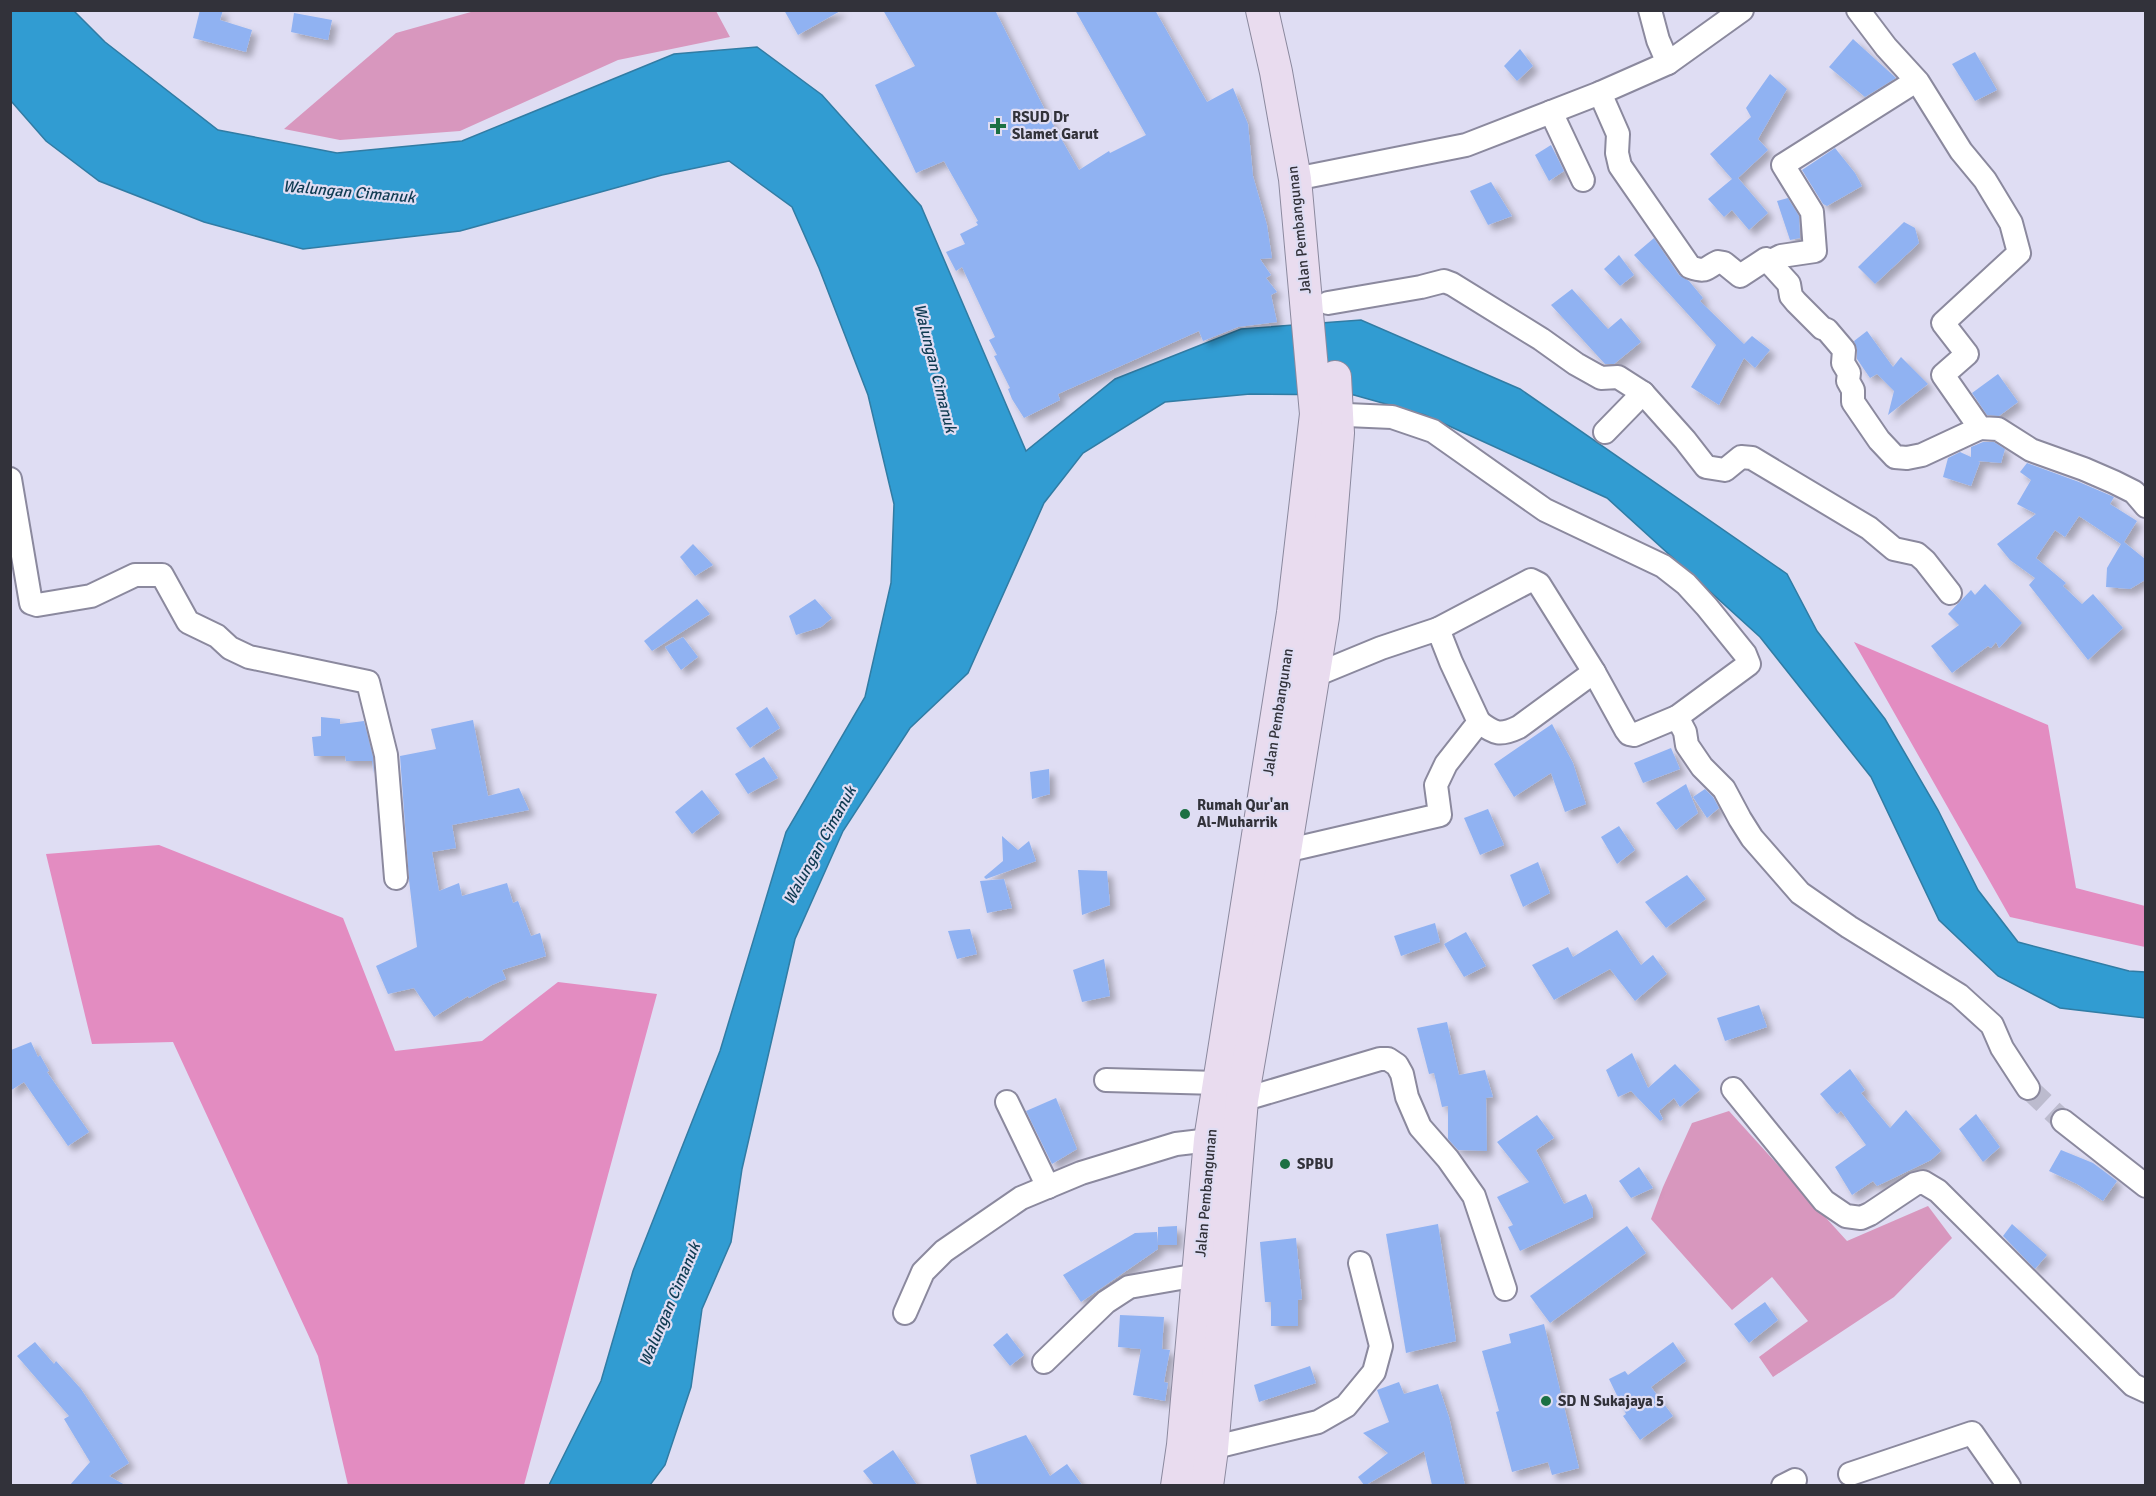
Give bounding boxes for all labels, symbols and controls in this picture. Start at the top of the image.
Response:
place label: RSUD Dr Slamet Garut [1012,108,1099,143]
marker: RSUD Dr Slamet Garut [989,117,1007,135]
street label: Jalan Pembangunan [1283,165,1315,295]
water label: Walungan Cimanuk [282,176,418,208]
water label: Walungan Cimanuk [909,302,961,437]
street label: Jalan Pembangunan [1259,647,1297,777]
water label: Walungan Cimanuk [779,781,862,908]
place label: Rumah Qur'an Al-Muharrik [1197,796,1289,831]
marker: Rumah Qur'an Al-Muharrik [1178,807,1192,821]
street label: Jalan Pembangunan [1191,1128,1221,1258]
place label: SPBU [1297,1155,1334,1173]
marker: SPBU [1278,1157,1292,1171]
water label: Walungan Cimanuk [635,1238,706,1369]
place label: SD N Sukajaya 5 [1558,1392,1664,1410]
marker: SD N Sukajaya 5 [1539,1394,1553,1408]

